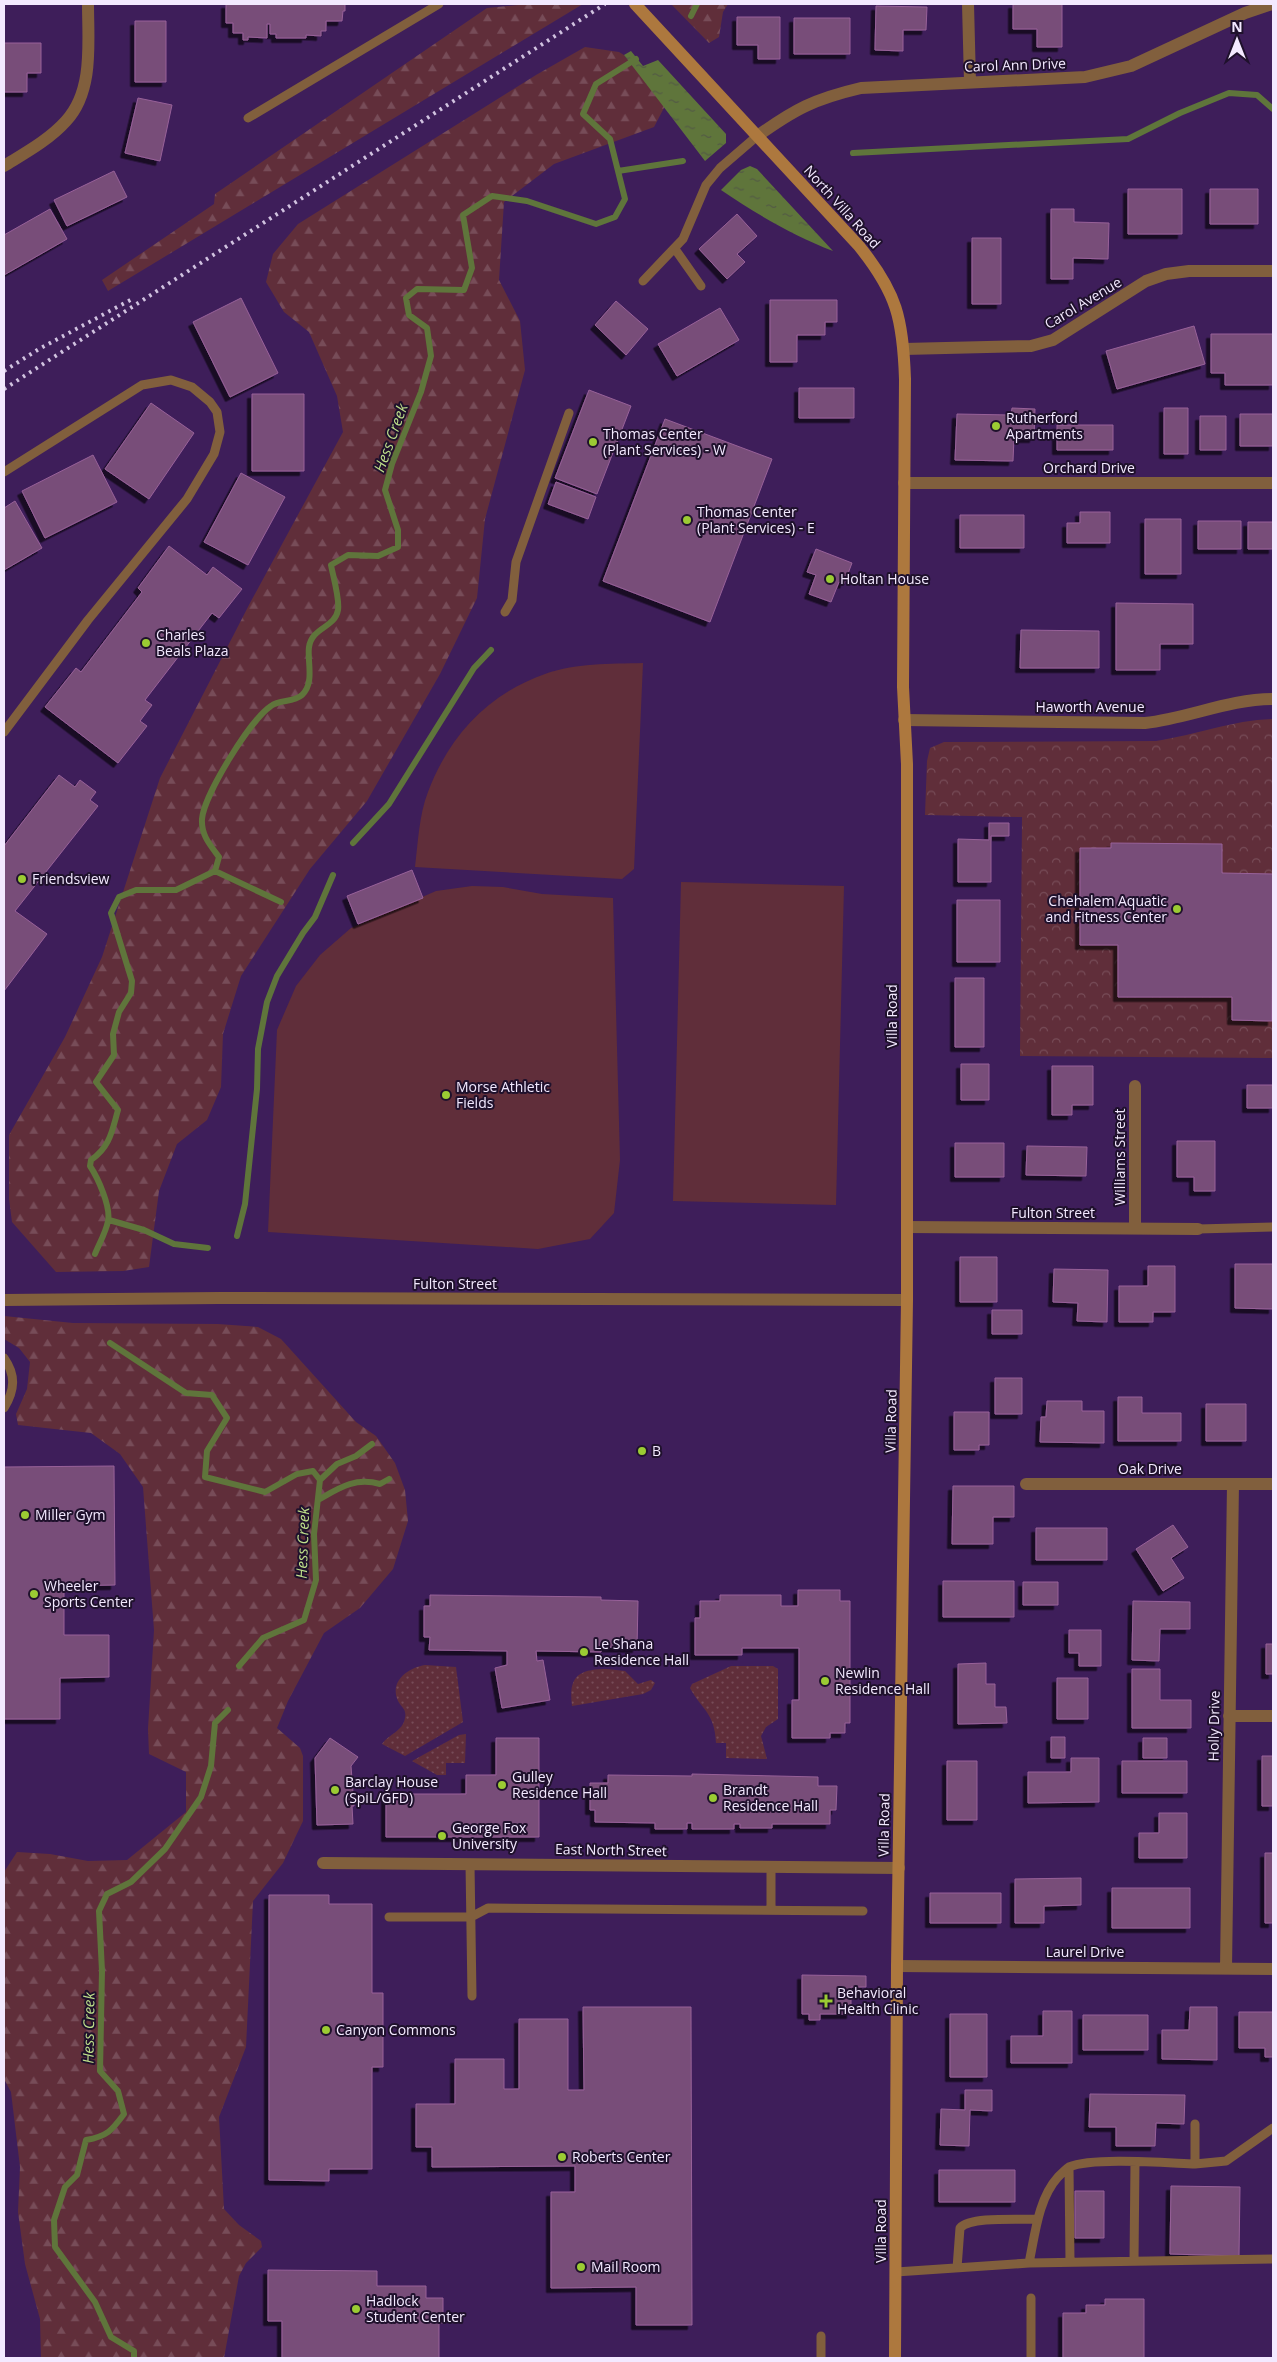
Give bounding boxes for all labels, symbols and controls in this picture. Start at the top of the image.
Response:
north arrow [1212,15,1262,65]
text: N [1231,17,1243,36]
street label: Carol Ann Drive [964,53,1066,76]
street label: North Villa Road [800,161,885,252]
street label: Carol Avenue [1041,272,1125,333]
water label: Hess Creek [368,400,412,475]
place label: Rutherford Apartments [1006,408,1083,443]
marker: Rutherford Apartments [990,420,1002,432]
place label: Thomas Center (Plant Services) - W [603,424,726,459]
marker: Thomas Center (Plant Services) - W [587,436,599,448]
street label: Orchard Drive [1043,458,1135,477]
place label: Thomas Center (Plant Services) - E [697,502,815,537]
marker: Thomas Center (Plant Services) - E [681,514,693,526]
place label: Holtan House [840,569,929,588]
marker: Holtan House [824,573,836,585]
place label: Charles Beals Plaza [156,625,229,660]
marker: Charles Beals Plaza [140,637,152,649]
street label: Haworth Avenue [1035,697,1145,716]
place label: Friendsview [32,869,110,888]
marker: Friendsview [16,873,28,885]
place label: Chehalem Aquatic and Fitness Center [1045,891,1167,926]
marker: Chehalem Aquatic and Fitness Center [1171,903,1183,915]
street label: Villa Road [882,984,901,1048]
place label: Morse Athletic Fields [456,1077,550,1112]
marker: Morse Athletic Fields [440,1089,452,1101]
street label: Williams Street [1110,1108,1129,1206]
street label: Fulton Street [1011,1203,1095,1222]
street label: Fulton Street [413,1274,497,1293]
street label: Villa Road [880,1389,901,1453]
place label: B [652,1441,661,1460]
marker: B [636,1445,648,1457]
street label: Oak Drive [1118,1459,1182,1478]
place label: Miller Gym [35,1505,106,1524]
water label: Hess Creek [291,1506,313,1579]
marker: Miller Gym [19,1509,31,1521]
place label: Wheeler Sports Center [44,1576,134,1611]
marker: Wheeler Sports Center [28,1588,40,1600]
place label: Le Shana Residence Hall [594,1634,689,1669]
marker: Le Shana Residence Hall [578,1646,590,1658]
place label: Newlin Residence Hall [835,1663,930,1698]
marker: Newlin Residence Hall [819,1675,831,1687]
street label: Holly Drive [1203,1690,1224,1762]
place label: Gulley Residence Hall [512,1767,607,1802]
place label: Barclay House (SpiL/GFD) [345,1772,438,1807]
marker: Gulley Residence Hall [496,1779,508,1791]
place label: Brandt Residence Hall [723,1780,818,1815]
marker: Barclay House (SpiL/GFD) [329,1784,341,1796]
marker: Brandt Residence Hall [707,1792,719,1804]
street label: Villa Road [873,1793,894,1857]
place label: George Fox University [452,1818,527,1853]
marker: George Fox University [436,1830,448,1842]
street label: East North Street [555,1839,667,1860]
street label: Laurel Drive [1046,1942,1124,1961]
place label: Behavioral Health Clinic [837,1983,919,2018]
water label: Hess Creek [77,1991,99,2064]
marker: Behavioral Health Clinic [819,1994,833,2008]
place label: Canyon Commons [336,2020,456,2039]
marker: Canyon Commons [320,2024,332,2036]
place label: Roberts Center [572,2147,671,2166]
marker: Roberts Center [556,2151,568,2163]
street label: Villa Road [871,2199,890,2263]
place label: Mail Room [591,2257,661,2276]
marker: Mail Room [575,2261,587,2273]
place label: Hadlock Student Center [366,2291,465,2326]
marker: Hadlock Student Center [350,2303,362,2315]

